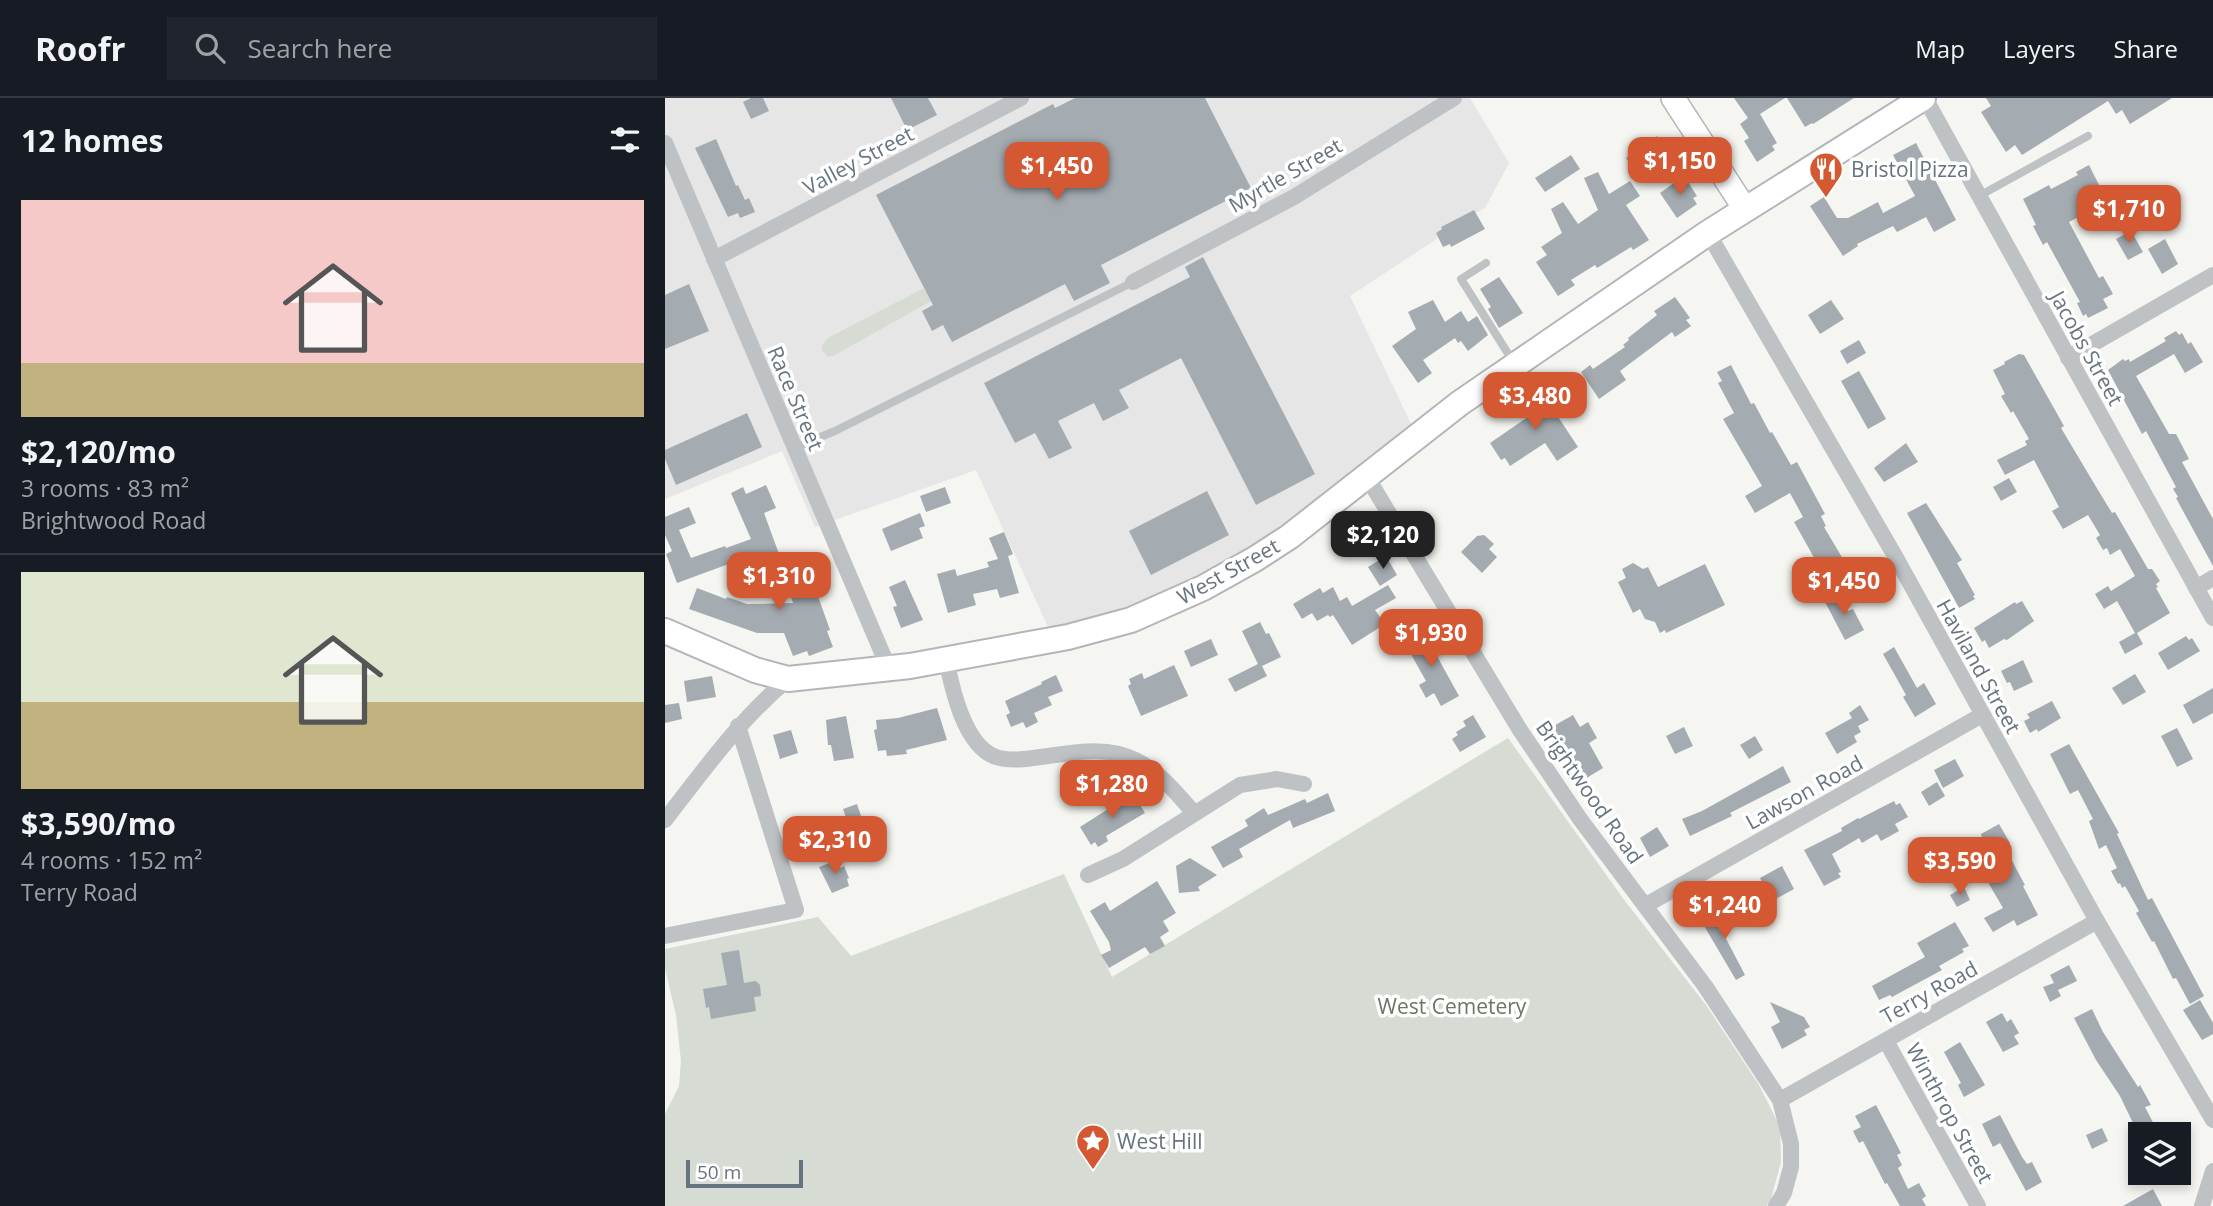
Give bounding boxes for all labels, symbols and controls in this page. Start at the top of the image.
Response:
search box [167,17,657,80]
text: Roofr [35,26,125,71]
icon: search [191,29,229,67]
text: Search here [247,30,392,66]
text: Map [1915,32,1965,65]
text: Layers [2003,32,2076,65]
text: Share [2114,32,2178,65]
street label: Valley Street [798,119,918,201]
text: 12 homes [21,120,164,161]
icon: filters [606,121,644,159]
street label: Myrtle Street [1223,131,1347,219]
pin: $1,150 [1623,138,1737,197]
pin: $1,450 [1000,142,1114,202]
text: $1,150 [1644,144,1716,176]
text: $1,450 [1021,149,1093,181]
restaurant icon: Bristol Pizza [1807,150,1845,199]
place label: Bristol Pizza [1851,155,1969,183]
pin: $1,710 [2072,186,2186,245]
text: $1,710 [2093,192,2165,224]
icon: home [270,245,396,371]
street label: Jacobs Street [2043,284,2130,410]
street label: Race Street [762,342,830,454]
pin: $3,480 [1478,372,1592,432]
text: $3,480 [1499,379,1571,411]
text: $2,120/mo [21,431,176,472]
text: 3 rooms · 83 m² [21,472,189,504]
text: Brightwood Road [21,504,206,536]
pin: $2,120 [1326,512,1440,571]
text: $2,120 [1347,518,1419,550]
street label: West Street [1172,531,1284,611]
pin: $1,310 [722,552,836,612]
pin: $1,450 [1787,558,1901,617]
text: $1,310 [743,559,815,591]
text: $1,450 [1808,564,1880,596]
street label: Haviland Street [1930,594,2028,738]
pin: $1,930 [1374,610,1488,669]
text: $1,930 [1395,616,1467,648]
icon: home [270,617,396,743]
street label: Brightwood Road [1530,715,1650,869]
street label: Lawson Road [1740,748,1868,836]
pin: $1,280 [1055,760,1169,820]
text: $1,280 [1076,767,1148,799]
text: $3,590/mo [21,803,176,844]
pin: $2,310 [778,816,892,876]
text: $2,310 [799,823,871,855]
pin: $3,590 [1903,838,2017,897]
text: 4 rooms · 152 m² [21,844,202,876]
text: $3,590 [1924,844,1996,876]
text: Terry Road [21,876,138,908]
pin: $1,240 [1668,882,1782,941]
text: $1,240 [1689,888,1761,920]
street label: Terry Road [1876,954,1982,1030]
park label: West Cemetery [1378,992,1527,1020]
street label: Winthrop Street [1900,1038,2000,1188]
place icon: West Hill [1074,1122,1112,1171]
map controls [2128,1122,2191,1185]
button: layers [2128,1122,2191,1185]
place label: West Hill [1117,1127,1203,1155]
scale bar [686,1157,803,1189]
text: 50 m [697,1159,741,1185]

